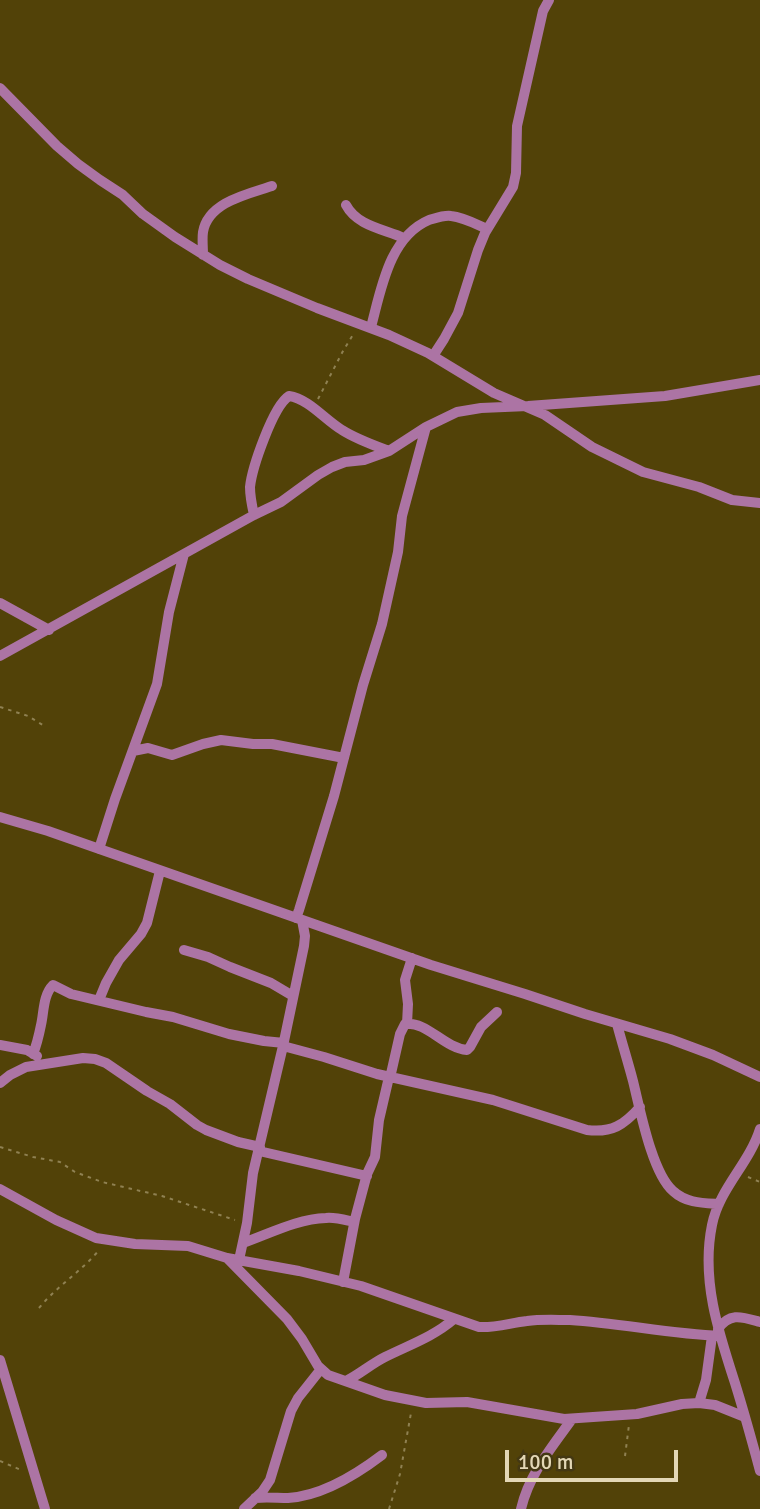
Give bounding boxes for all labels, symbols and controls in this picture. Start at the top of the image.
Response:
scale bar [508,1436,681,1480]
text: 100 m [518,1449,573,1475]

